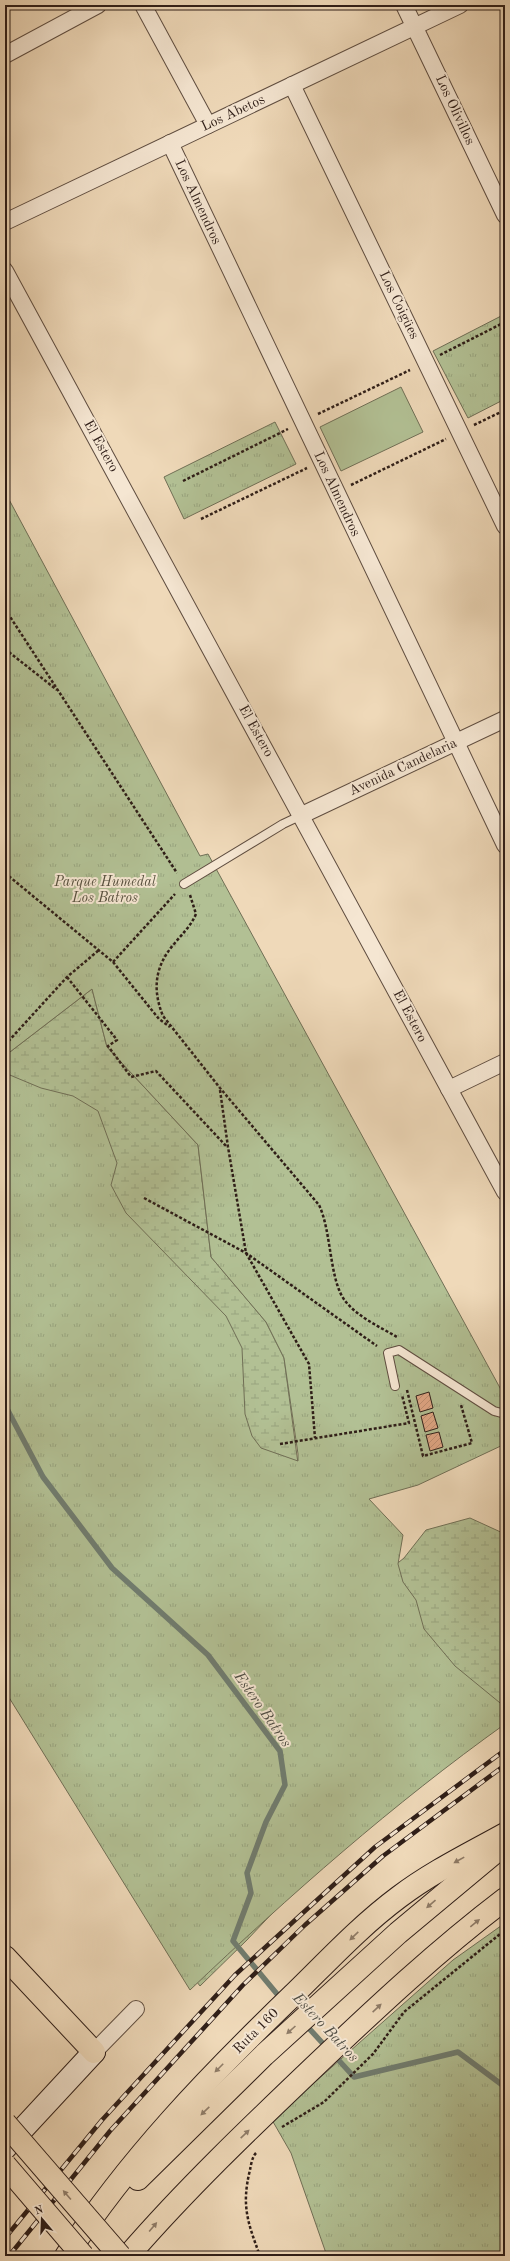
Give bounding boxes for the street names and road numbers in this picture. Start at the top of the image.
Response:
street label: Los Olivillos [433,73,477,147]
street label: Los Abetos [199,92,267,134]
street label: Los Almendros [172,157,224,247]
street label: Los Coigües [376,269,422,341]
street label: El Estero [81,418,121,474]
street label: Los Almendros [311,449,363,539]
street label: El Estero [236,703,276,759]
street label: Avenida Candelaria [347,736,459,798]
street label: El Estero [390,987,430,1045]
street label: Ruta 160 [231,2006,281,2056]

